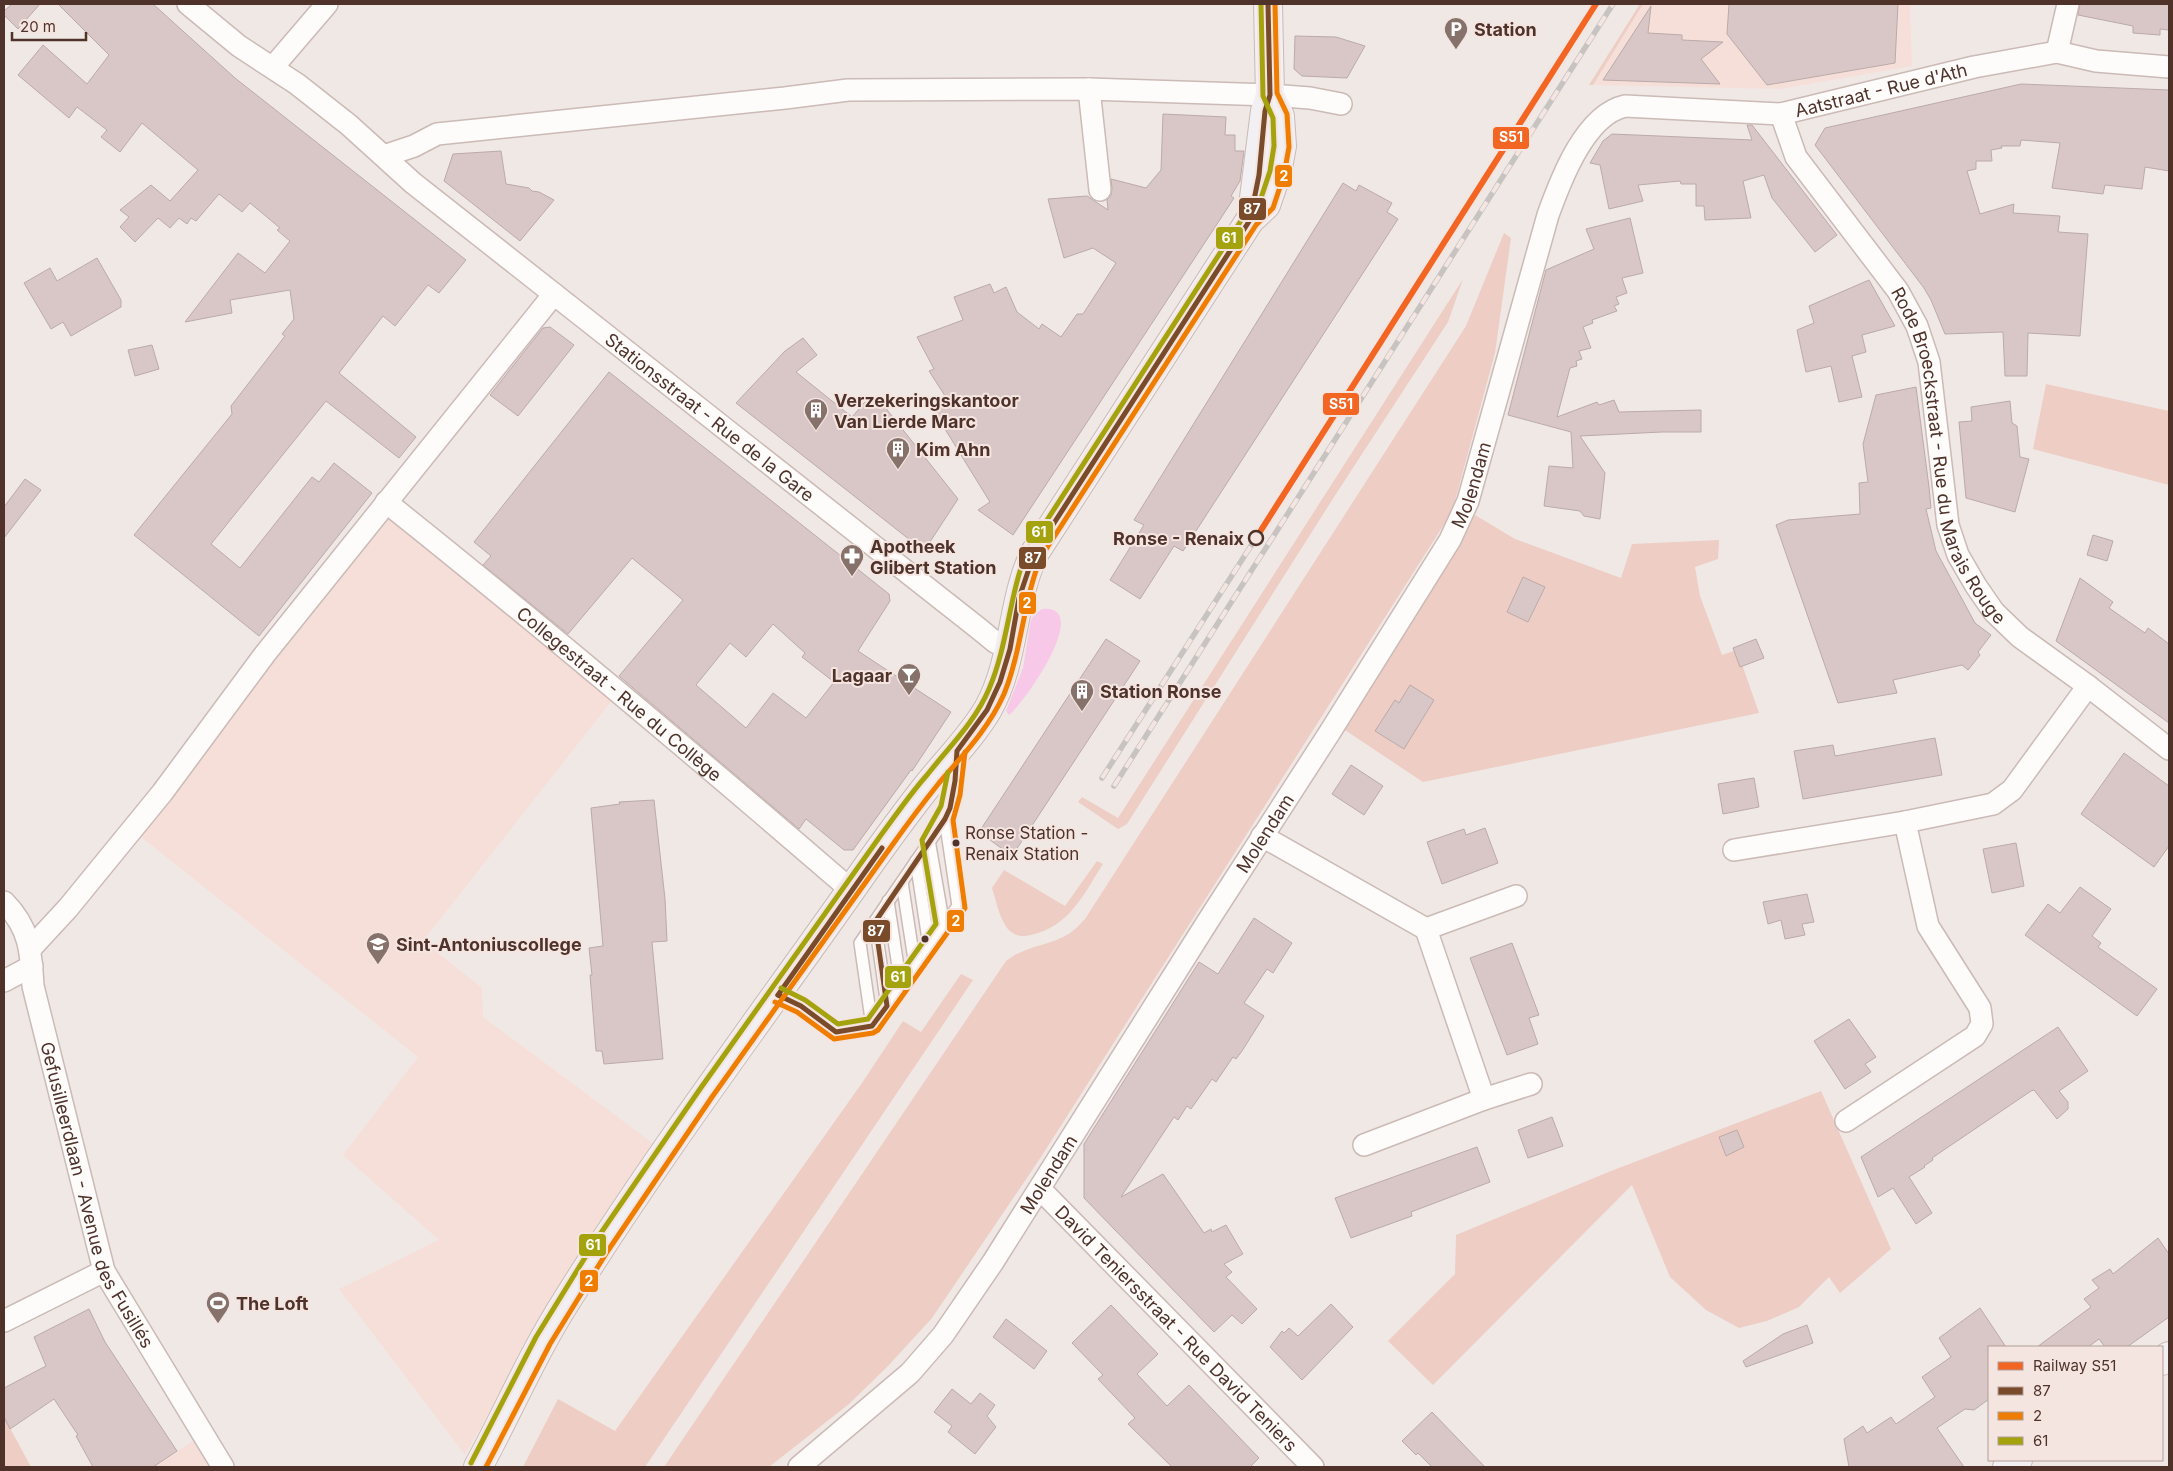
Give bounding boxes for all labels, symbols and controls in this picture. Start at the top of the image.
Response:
scale bar [12,10,86,42]
parking icon: Station [1443,16,1469,50]
text: 20 m [20,17,56,36]
place label: Station [1474,19,1537,40]
street label: Aatstraat - Rue d'Ath [1793,59,1969,121]
line badge: S51 [1492,126,1530,150]
text: S51 [1499,128,1523,145]
line badge: 2 [1274,164,1293,188]
text: 2 [1280,167,1289,184]
line badge: 87 [1238,197,1267,221]
text: 87 [1243,200,1261,217]
line badge: 61 [1215,226,1244,250]
text: 61 [1221,229,1237,246]
street label: Rode Broeckstraat - Rue du Marais Rouge [1887,283,2010,628]
street label: Stationsstraat - Rue de la Gare [601,328,819,506]
place label: Verzekeringskantoor Van Lierde Marc [834,390,1019,432]
line badge: S51 [1322,392,1360,416]
text: S51 [1329,395,1353,412]
building icon: Verzekeringskantoor Van Lierde Marc [803,397,829,431]
building icon: Kim Ahn [885,436,911,470]
place label: Kim Ahn [916,439,991,460]
street label: Molendam [1447,439,1495,531]
line badge: 61 [1025,520,1054,544]
text: 61 [1031,523,1047,540]
place label: Ronse - Renaix [1113,528,1245,549]
marker: Ronse - Renaix [1248,530,1264,546]
place label: Apotheek Glibert Station [870,536,997,578]
pharmacy icon: Apotheek Glibert Station [839,543,865,577]
line badge: 87 [1018,546,1047,570]
text: 87 [1024,549,1042,566]
line badge: 2 [1018,591,1037,615]
text: 2 [1023,594,1032,611]
street label: Collegestraat - Rue du Collège [513,602,726,785]
bar icon: Lagaar [896,662,922,696]
place label: Lagaar [832,665,892,686]
building icon: Station Ronse [1069,678,1095,712]
place label: Station Ronse [1100,681,1222,702]
street label: Molendam [1232,790,1298,876]
place label: Ronse Station - Renaix Station [965,823,1088,864]
marker: Ronse Station - Renaix Station [951,838,961,848]
line badge: 2 [946,909,965,933]
text: 2 [952,912,961,929]
line badge: 87 [862,919,891,943]
text: 87 [867,922,885,939]
school or university icon: Sint-Antoniuscollege [365,931,391,965]
place label: Sint-Antoniuscollege [396,934,582,955]
unlabelled marker [920,934,930,944]
line badge: 61 [884,965,912,989]
text: 61 [890,968,906,985]
street label: Gefusilleerdlaan - Avenue des Fusillés [37,1039,158,1351]
street label: Molendam [1016,1131,1081,1218]
street label: David Teniersstraat - Rue David Teniers [1051,1201,1302,1455]
line badge: 61 [578,1233,607,1257]
text: 61 [585,1236,601,1253]
line badge: 2 [579,1269,599,1293]
text: 2 [585,1272,594,1289]
sports icon: The Loft [205,1290,231,1324]
place label: The Loft [236,1293,309,1314]
legend [1988,1346,2163,1461]
text: Railway S51 [2033,1356,2116,1375]
text: 87 [2033,1381,2051,1400]
text: 2 [2033,1406,2042,1425]
text: 61 [2033,1431,2048,1450]

